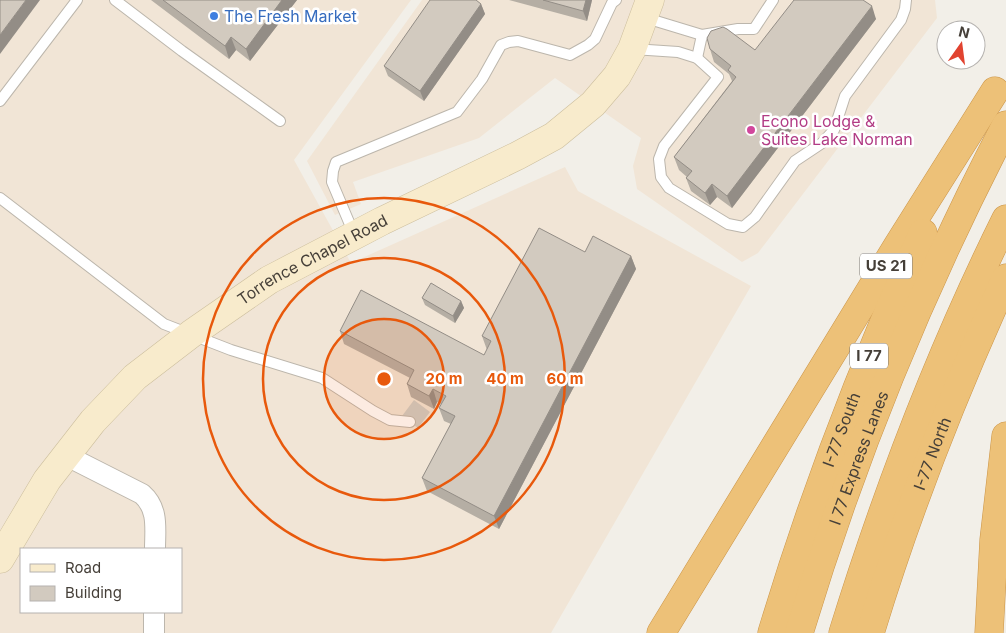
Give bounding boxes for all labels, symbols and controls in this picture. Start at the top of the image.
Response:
place label: The Fresh Market [224,6,357,26]
marker: The Fresh Market [208,10,220,22]
north arrow [936,20,986,70]
text: N [957,22,971,41]
place label: Econo Lodge & Suites Lake Norman [761,111,913,149]
marker: Econo Lodge & Suites Lake Norman [745,124,757,136]
street label: Torrence Chapel Road [233,210,391,309]
road number: US 21 [860,254,912,278]
road number: I 77 [850,344,888,368]
text: 20 m [426,369,462,388]
text: 40 m [486,369,524,388]
text: 60 m [546,369,584,388]
centre of rings [375,370,393,388]
street label: I 77 Express Lanes [825,388,893,528]
street label: I-77 South [818,389,865,470]
street label: I-77 North [909,414,955,493]
legend [20,548,182,613]
text: Road [65,558,101,577]
text: Building [65,583,122,602]

